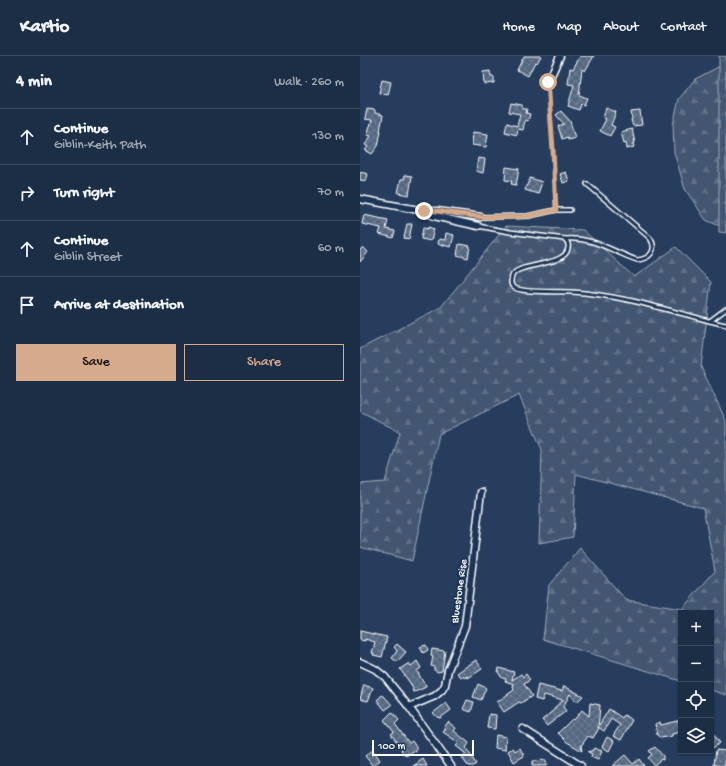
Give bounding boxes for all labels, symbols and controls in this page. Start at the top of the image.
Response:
text: Kartio [20,16,69,39]
text: Home [503,19,535,36]
text: Map [557,19,581,36]
text: About [603,19,639,36]
text: Contact [661,19,706,36]
text: 4 min [16,72,52,92]
route start [539,73,557,91]
text: Walk · 260 m [274,75,344,90]
text: Continue [54,120,108,138]
icon: ahead [16,126,38,148]
text: 130 m [312,129,344,144]
text: Giblin-Keith Path [54,138,147,153]
icon: right [16,182,38,204]
text: Turn right [54,184,114,202]
text: 70 m [318,185,344,200]
route end [415,202,433,220]
text: Continue [54,232,108,250]
icon: ahead [16,238,38,260]
text: 60 m [318,241,344,256]
text: Giblin Street [54,250,121,265]
icon: arrive [16,294,38,316]
text: Arrive at destination [54,296,184,314]
button: Save [16,344,176,381]
button: Share [184,344,344,381]
street label: Bluestone Rise [449,558,470,625]
map controls [678,610,714,754]
button: + [678,610,714,646]
button: − [678,646,714,682]
button: locate [678,682,714,718]
button: layers [678,718,714,754]
scale bar [372,738,474,757]
text: 100 m [378,741,405,753]

